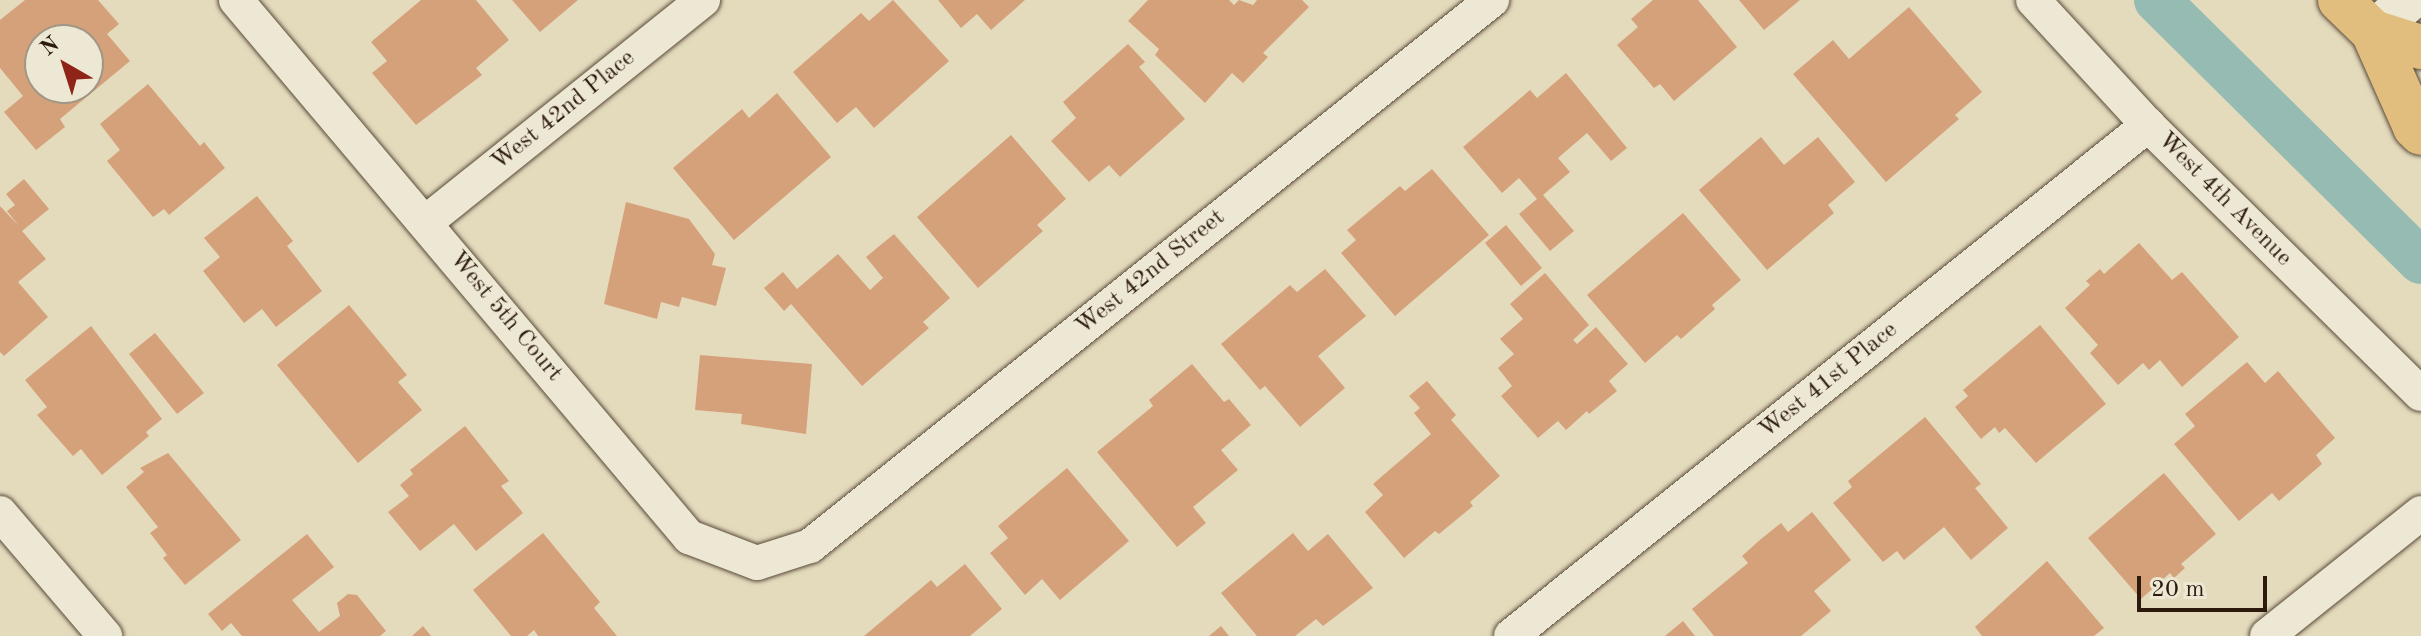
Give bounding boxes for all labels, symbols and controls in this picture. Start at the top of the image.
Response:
north arrow [24,24,104,104]
text: N [37,33,64,61]
street label: West 42nd Place [487,44,641,178]
street label: West 4th Avenue [2151,127,2297,273]
street label: West 42nd Street [1071,204,1231,342]
street label: West 5th Court [442,246,568,388]
street label: West 41st Place [1754,316,1904,446]
scale bar [2141,560,2271,610]
text: 20 m [2151,578,2205,602]

